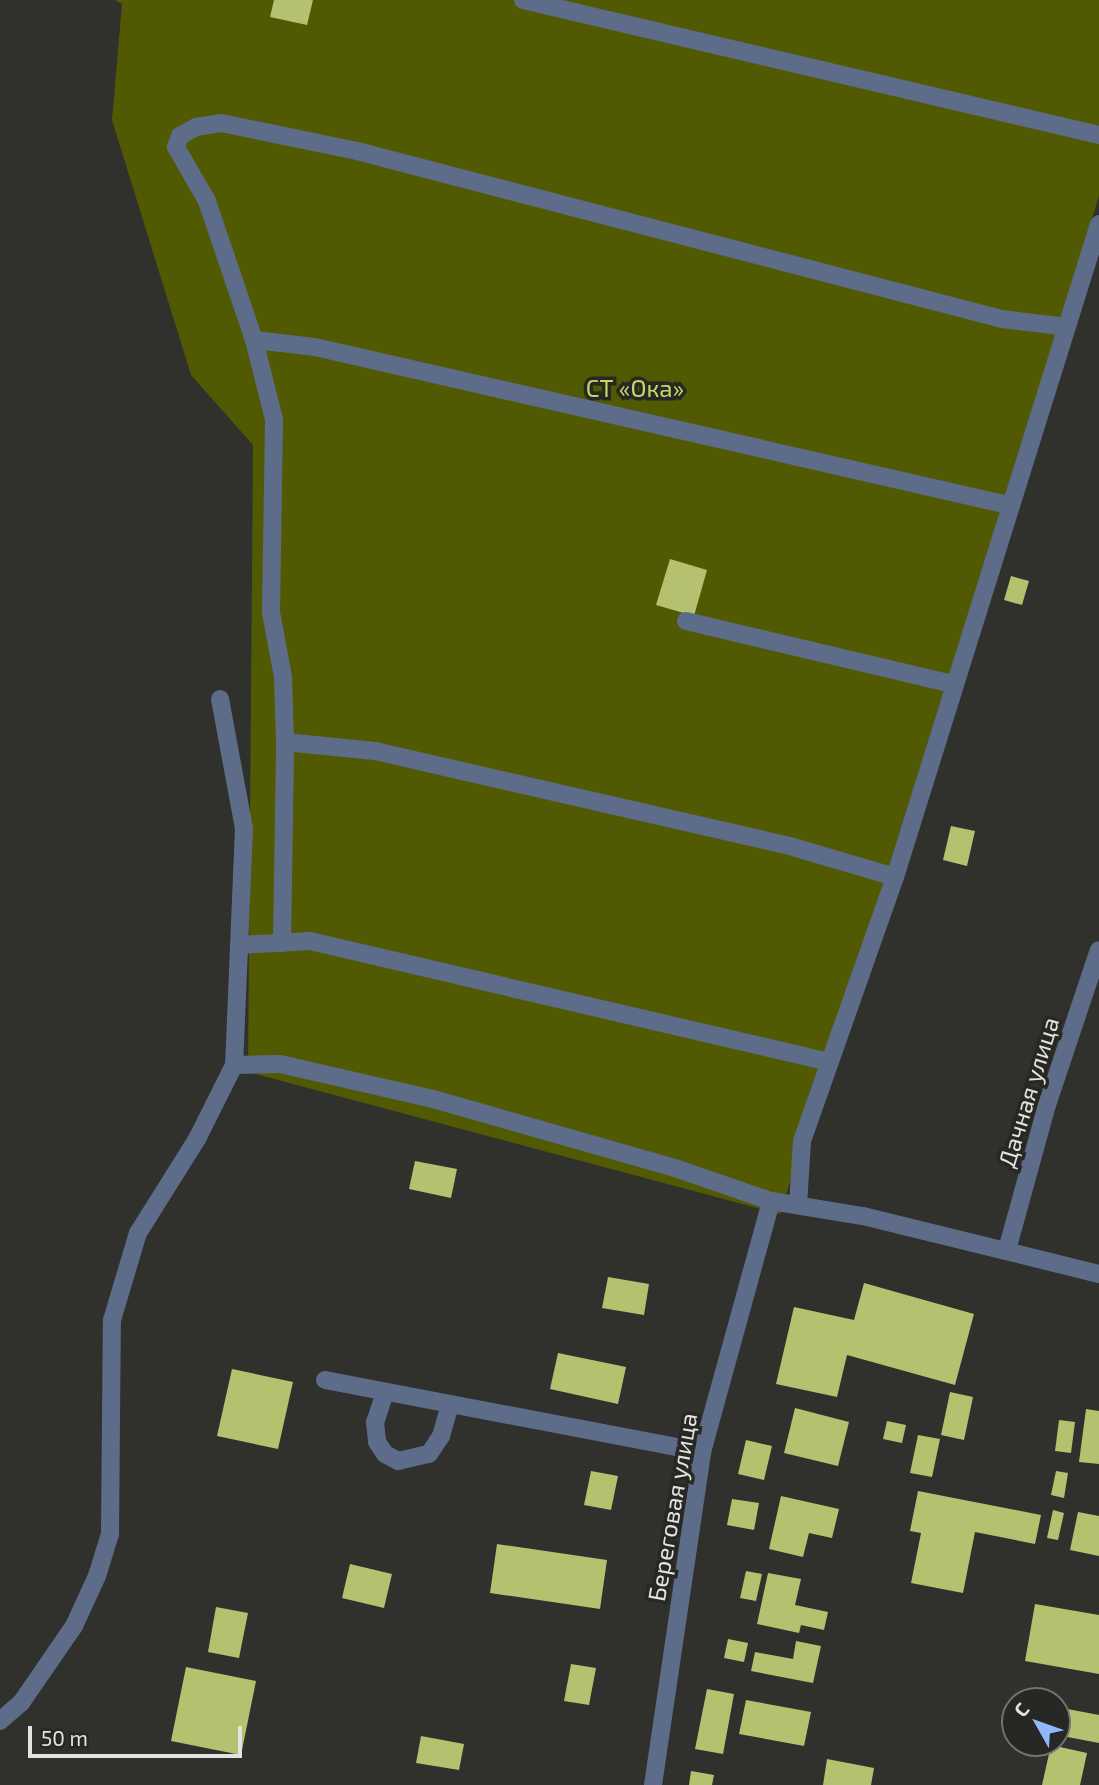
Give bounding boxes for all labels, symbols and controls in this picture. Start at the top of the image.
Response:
park label: СТ «Ока» [586,374,684,402]
street label: Дачная улица [992,1014,1064,1170]
street label: Береговая улица [641,1411,703,1603]
north arrow [1001,1687,1071,1757]
text: С [1009,1698,1033,1721]
scale bar [32,1712,245,1756]
text: 50 m [41,1725,88,1750]

